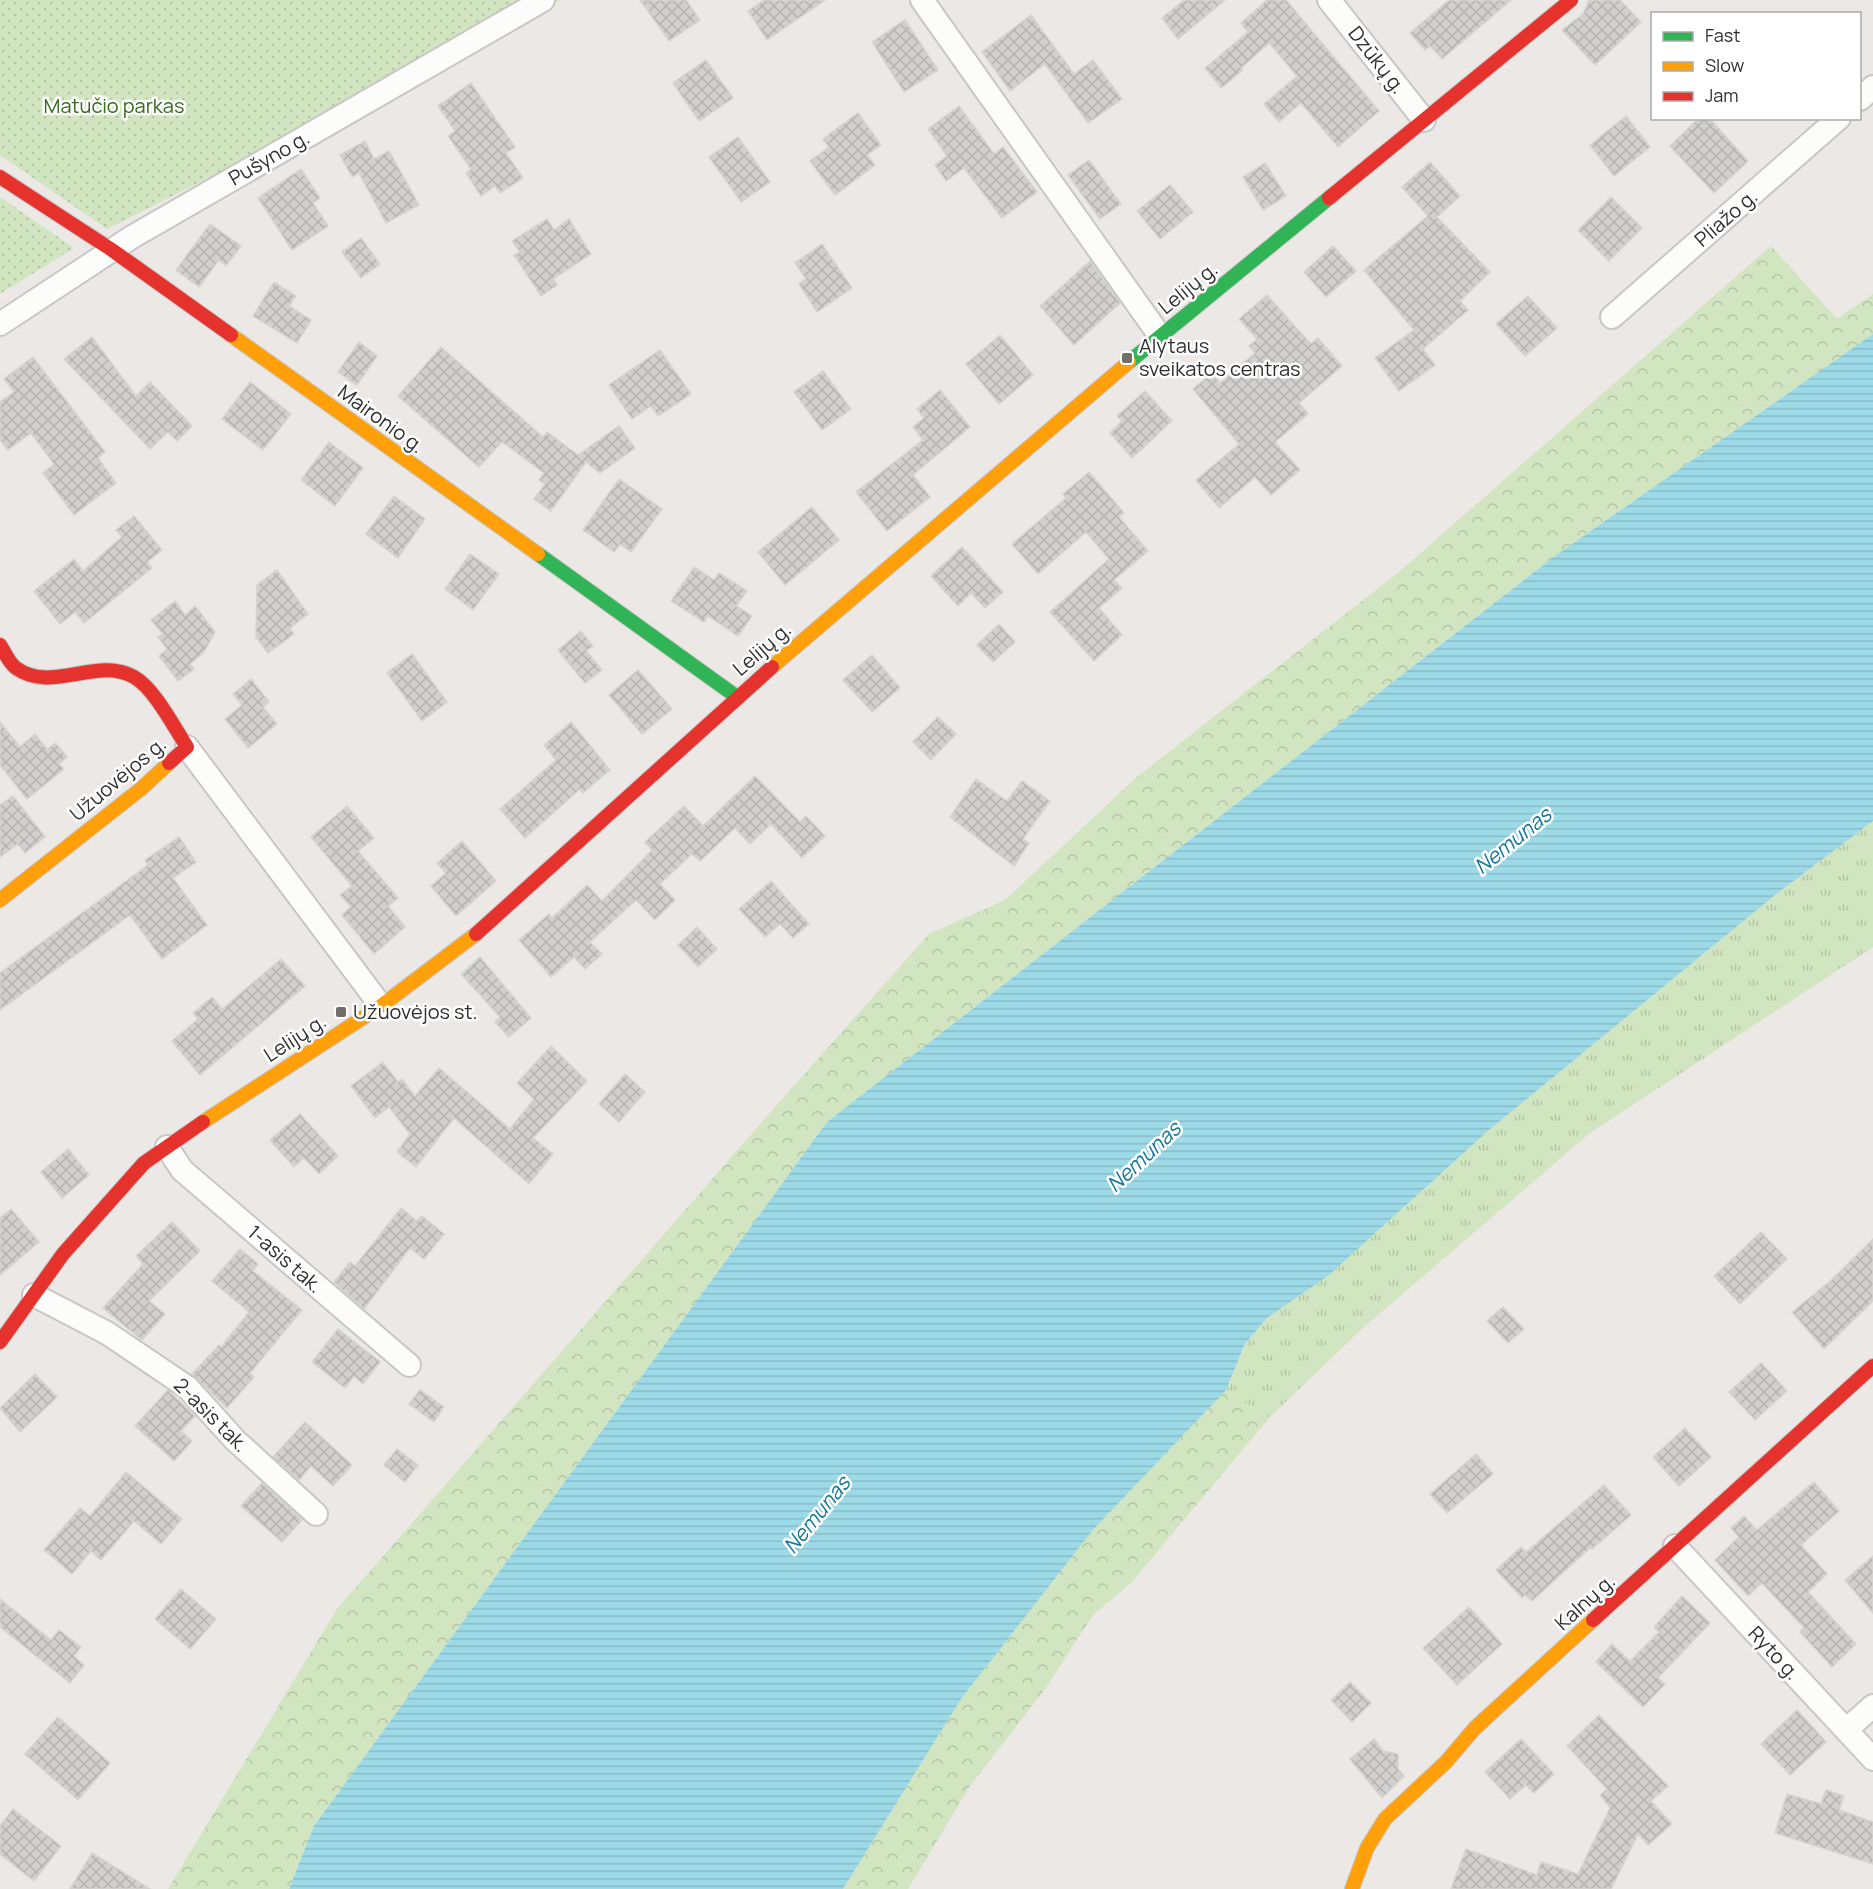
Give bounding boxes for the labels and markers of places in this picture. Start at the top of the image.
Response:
place label: Alytaus sveikatos centras [1139,332,1301,382]
marker: Alytaus sveikatos centras [1120,351,1134,365]
place label: Užuovėjos st. [353,998,478,1025]
marker: Užuovėjos st. [334,1005,348,1019]

